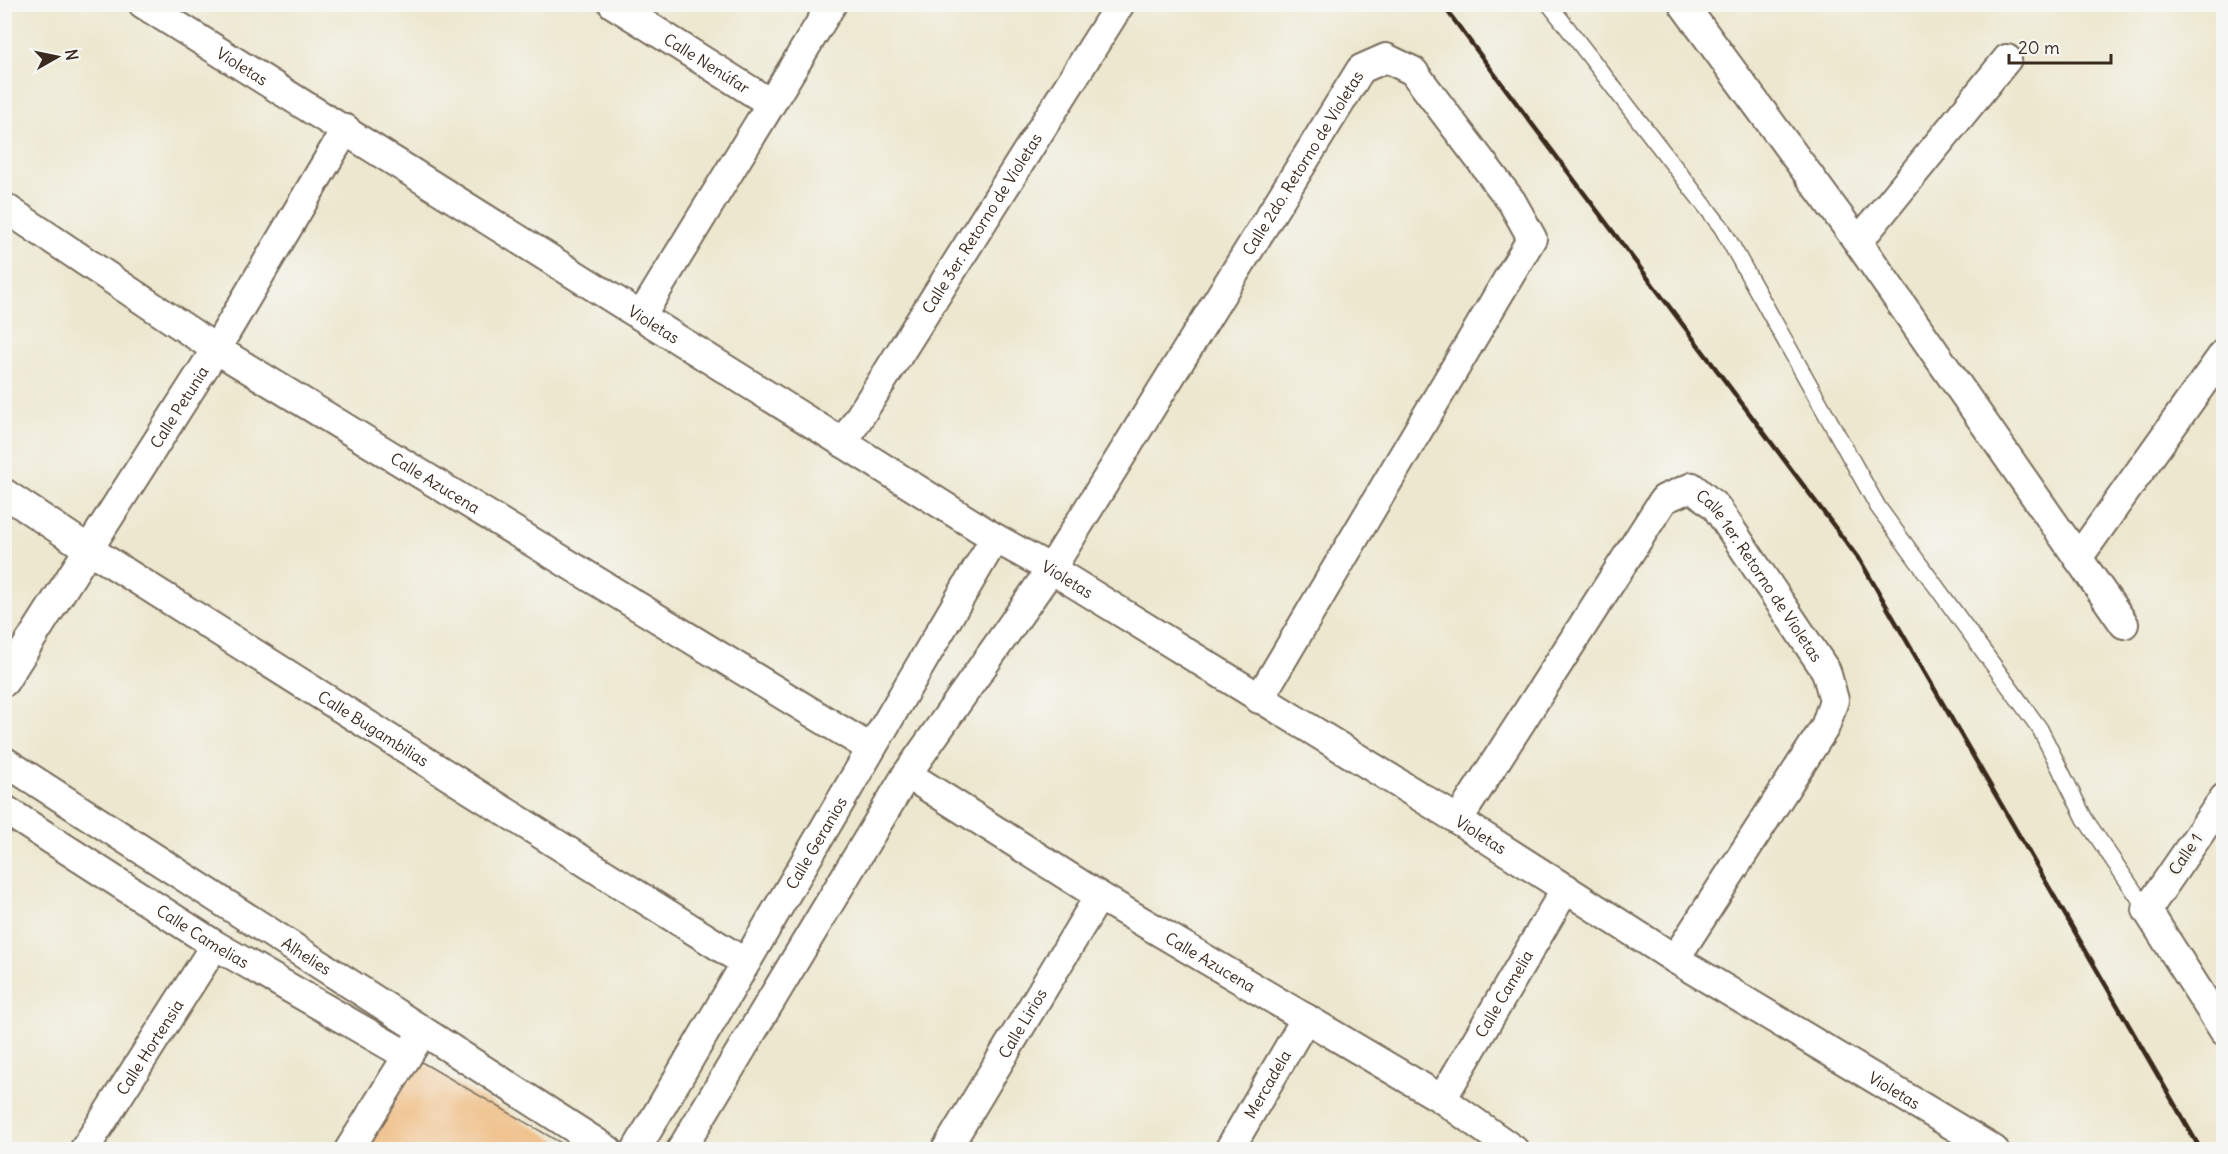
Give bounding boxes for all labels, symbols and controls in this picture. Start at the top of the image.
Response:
north arrow [27,27,87,87]
scale bar [2009,27,2111,65]
street label: Calle Nenúfar [660,29,754,98]
text: 20 m [2018,36,2060,59]
street label: Violetas [213,43,271,90]
text: N [61,48,83,62]
street label: Calle 2do. Retorno de Violetas [1238,67,1367,259]
street label: Calle 3er. Retorno de Violetas [917,129,1046,317]
street label: Violetas [625,301,683,348]
street label: Calle Petunia [146,362,213,452]
street label: Calle Azucena [387,448,484,518]
street label: Calle 1er. Retorno de Violetas [1692,485,1827,666]
street label: Violetas [1038,556,1097,603]
street label: Calle Bugambilias [314,686,432,771]
street label: Calle Geranios [781,793,851,893]
street label: Violetas [1452,811,1510,858]
street label: Calle 1 [2164,830,2206,878]
street label: Calle Camelias [153,900,252,972]
street label: Calle Azucena [1162,928,1259,996]
street label: Alhelies [278,933,335,979]
street label: Calle Camelia [1470,947,1537,1041]
street label: Calle Lirios [994,985,1051,1062]
street label: Calle Hortensia [112,996,188,1099]
street label: Mercadela [1240,1047,1295,1122]
street label: Violetas [1865,1067,1924,1113]

